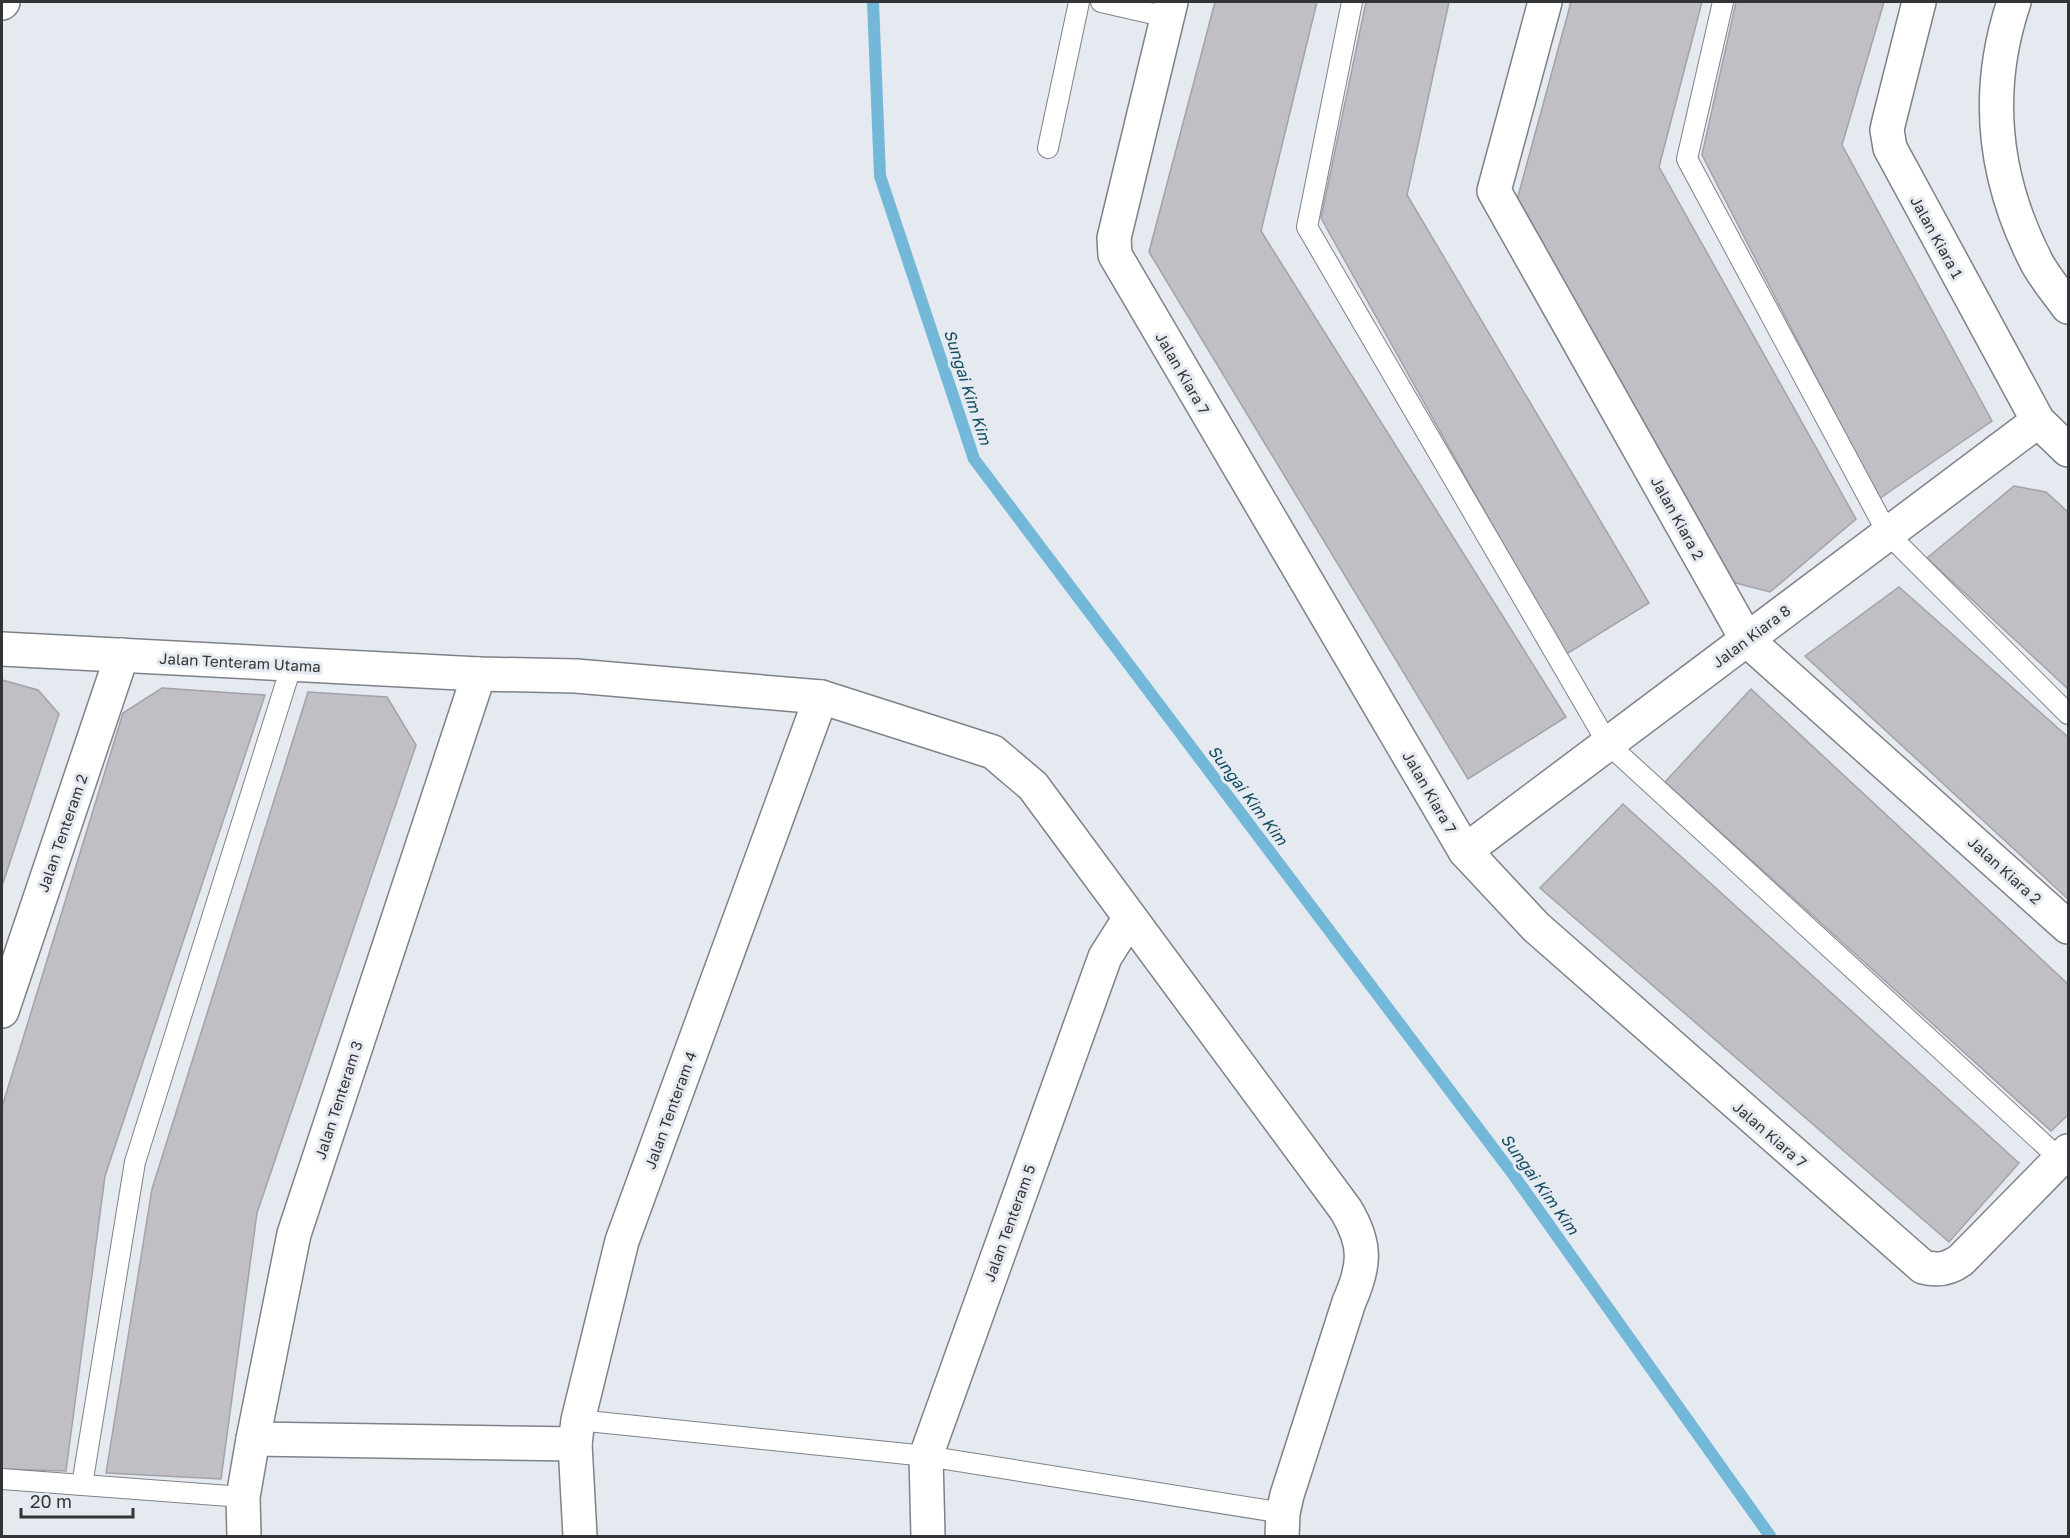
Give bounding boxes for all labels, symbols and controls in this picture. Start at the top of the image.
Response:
street label: Jalan Kiara 1 [1907,193,1967,281]
water label: Sungai Kim Kim [940,327,996,448]
street label: Jalan Kiara 7 [1152,329,1214,417]
street label: Jalan Kiara 2 [1648,473,1708,563]
street label: Jalan Kiara 8 [1708,601,1794,671]
street label: Jalan Tenteram Utama [159,649,321,675]
water label: Sungai Kim Kim [1204,741,1293,850]
street label: Jalan Kiara 7 [1399,748,1461,836]
street label: Jalan Tenteram 2 [33,772,91,894]
street label: Jalan Kiara 2 [1965,832,2045,908]
street label: Jalan Tenteram 3 [310,1039,366,1161]
street label: Jalan Tenteram 4 [640,1049,700,1171]
street label: Jalan Kiara 7 [1729,1097,1811,1171]
water label: Sungai Kim Kim [1497,1130,1584,1239]
street label: Jalan Tenteram 5 [979,1162,1039,1284]
scale bar [21,1481,134,1519]
text: 20 m [30,1490,72,1512]

